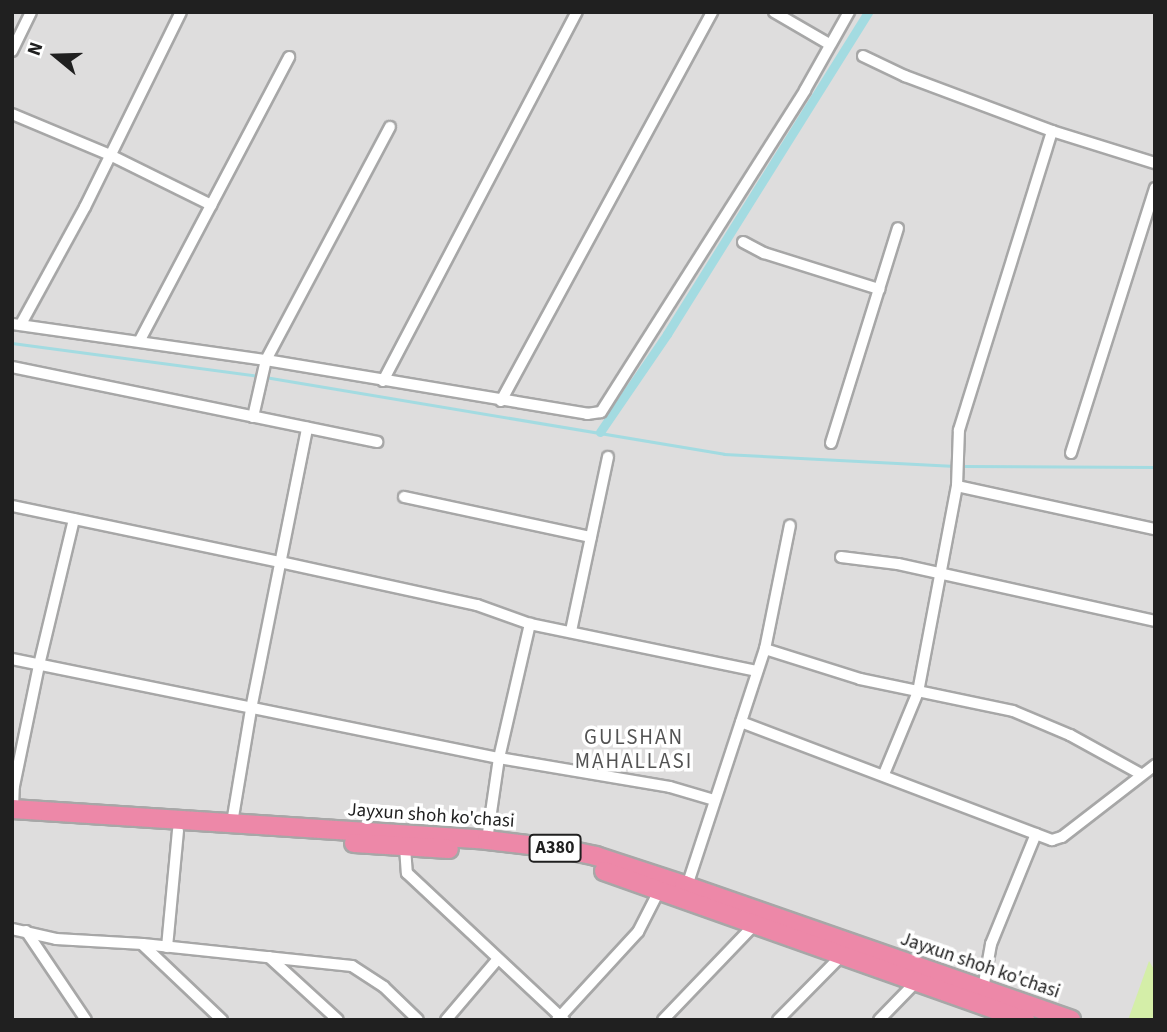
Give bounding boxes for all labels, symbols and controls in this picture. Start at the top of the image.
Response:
north arrow [21,21,91,91]
text: N [21,39,50,59]
district label: GULSHAN MAHALLASI [576,724,692,774]
street label: Jayxun shoh ko'chasi [347,799,515,833]
road number: A380 [527,834,583,862]
street label: Jayxun shoh ko'chasi [897,928,1063,1004]

